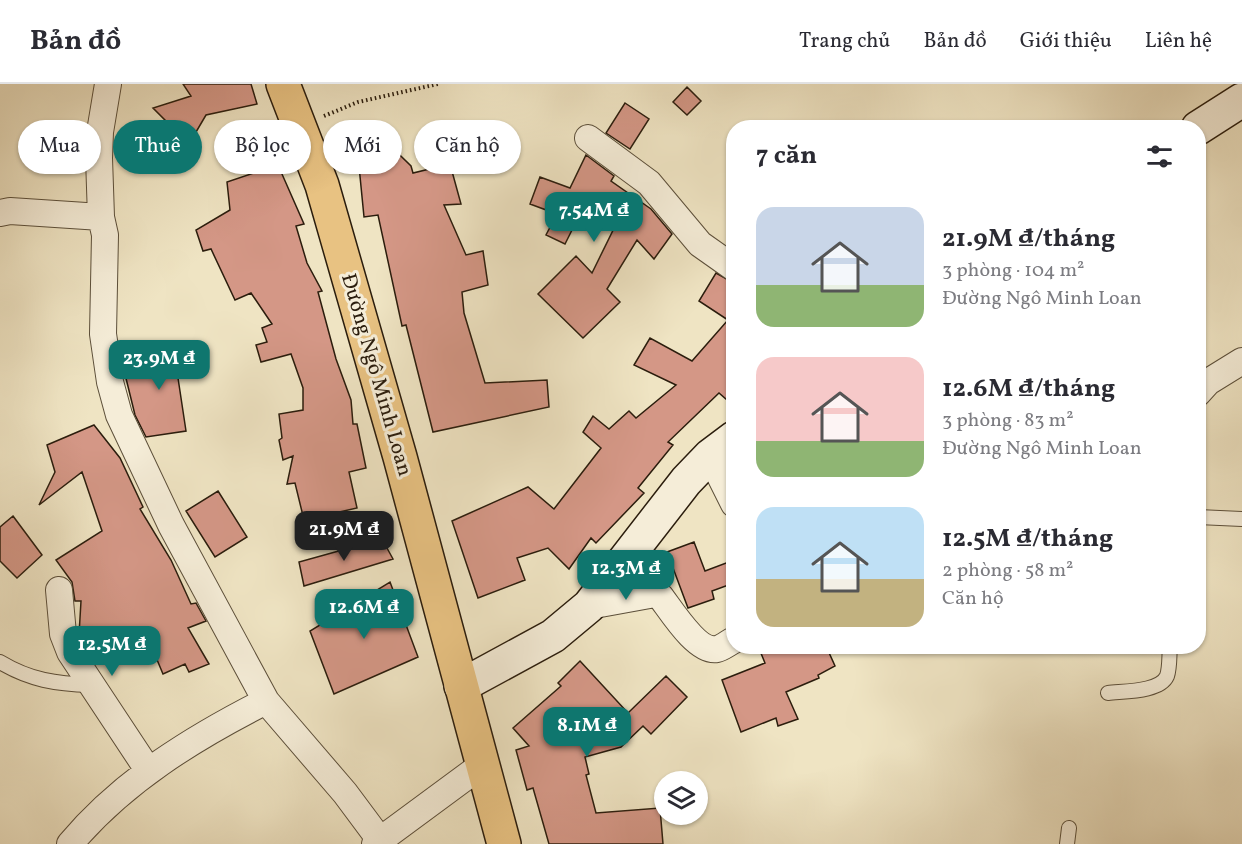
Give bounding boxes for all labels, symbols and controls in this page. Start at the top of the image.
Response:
text: Bản đồ [30,22,121,61]
text: Trang chủ [799,27,890,56]
text: Bản đồ [923,27,987,56]
text: Giới thiệu [1020,27,1112,56]
text: Liên hệ [1145,27,1212,56]
chip: Mua [18,120,101,174]
chip: Thuê [113,120,202,174]
chip: Bộ lọc [214,120,311,174]
chip: Mới [323,120,402,174]
chip: Căn hộ [414,120,521,174]
text: 7 căn [756,138,817,174]
icon: filters [1143,140,1176,173]
pin: 7.54M ₫ [539,192,649,243]
text: 7.54M ₫ [559,197,629,225]
text: 21.9M ₫/tháng [942,221,1115,257]
icon: home [804,231,876,303]
text: 3 phòng · 104 m² [942,257,1084,285]
street label: Đường Ngô Minh Loan [333,270,419,480]
text: Đường Ngô Minh Loan [942,285,1142,313]
pin: 23.9M ₫ [104,340,214,391]
text: 23.9M ₫ [123,345,195,373]
text: 12.6M ₫/tháng [942,371,1115,407]
icon: home [804,381,876,453]
text: 3 phòng · 83 m² [942,407,1074,435]
text: Đường Ngô Minh Loan [942,435,1142,463]
pin: 21.9M ₫ [289,511,399,562]
text: 21.9M ₫ [309,516,379,544]
text: 12.5M ₫/tháng [942,521,1113,557]
icon: home [804,531,876,603]
pin: 12.3M ₫ [571,550,681,601]
text: 12.3M ₫ [591,555,661,583]
text: 2 phòng · 58 m² [942,557,1074,585]
text: Căn hộ [942,585,1004,613]
pin: 12.6M ₫ [309,589,419,640]
text: 12.6M ₫ [329,594,399,622]
pin: 12.5M ₫ [57,626,167,677]
text: 12.5M ₫ [77,631,147,659]
pin: 8.1M ₫ [538,707,636,758]
text: 8.1M ₫ [557,712,617,740]
map controls [654,771,708,825]
button: layers [654,771,708,825]

